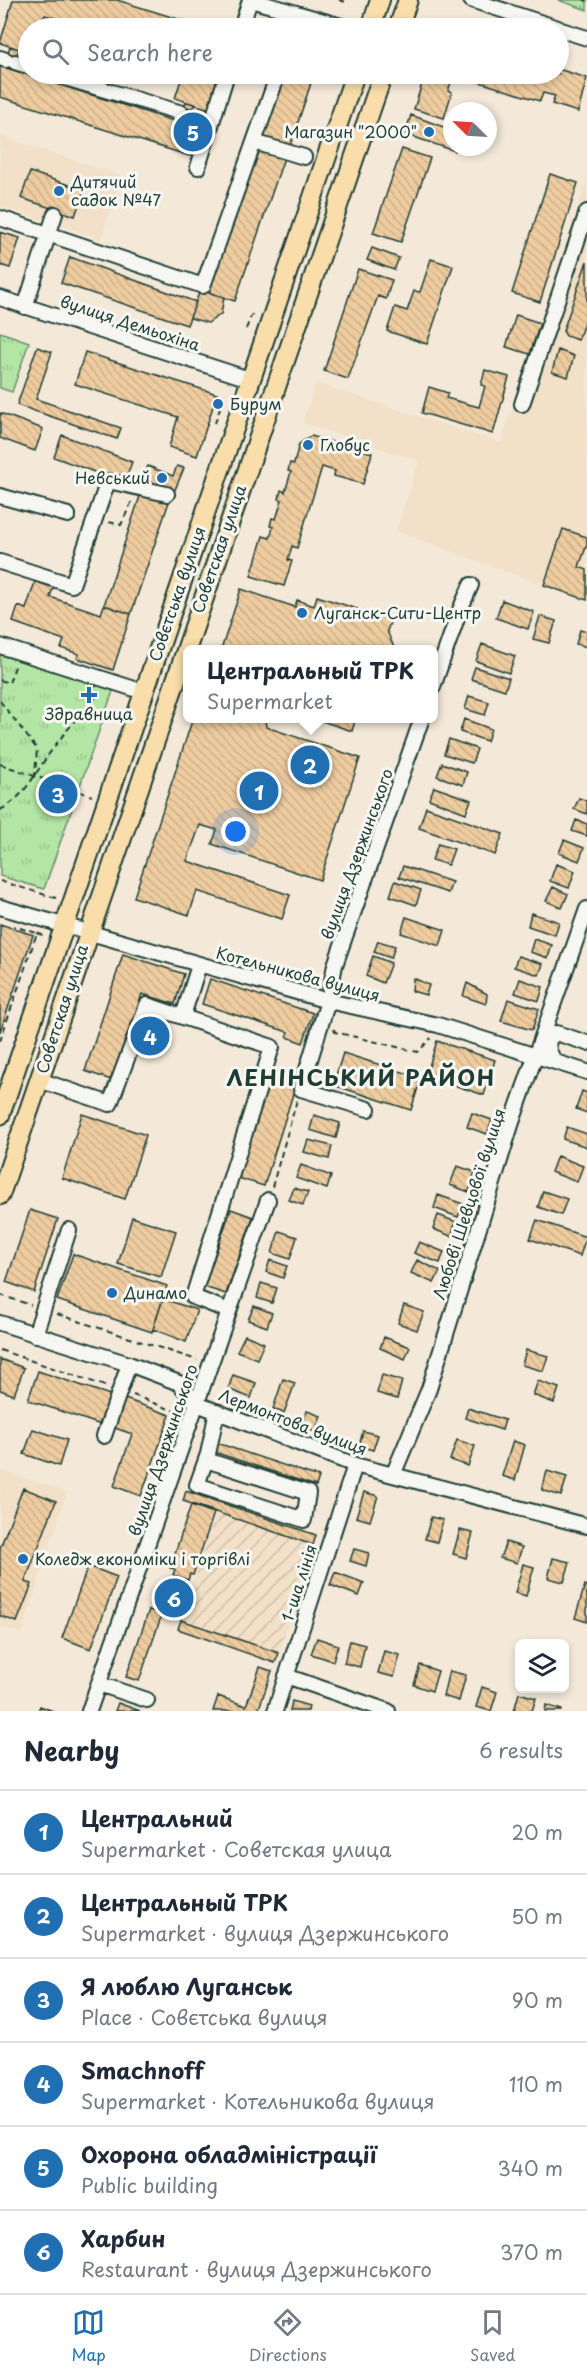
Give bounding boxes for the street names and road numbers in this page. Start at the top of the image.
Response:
street label: вулиця Демьохіна [57,288,203,356]
street label: Советская улица [185,481,251,616]
street label: Совєтська вулиця [142,523,210,664]
street label: вулиця Дзержинського [314,765,398,942]
street label: Котельникова вулиця [214,940,383,1006]
street label: Советская улица [29,941,93,1076]
street label: Любові Шевцової вулиця [426,1105,510,1302]
street label: вулиця Дзержинського [121,1361,203,1539]
street label: Лермонтова вулиця [216,1382,371,1460]
street label: 1-ша лінія [274,1541,322,1625]

